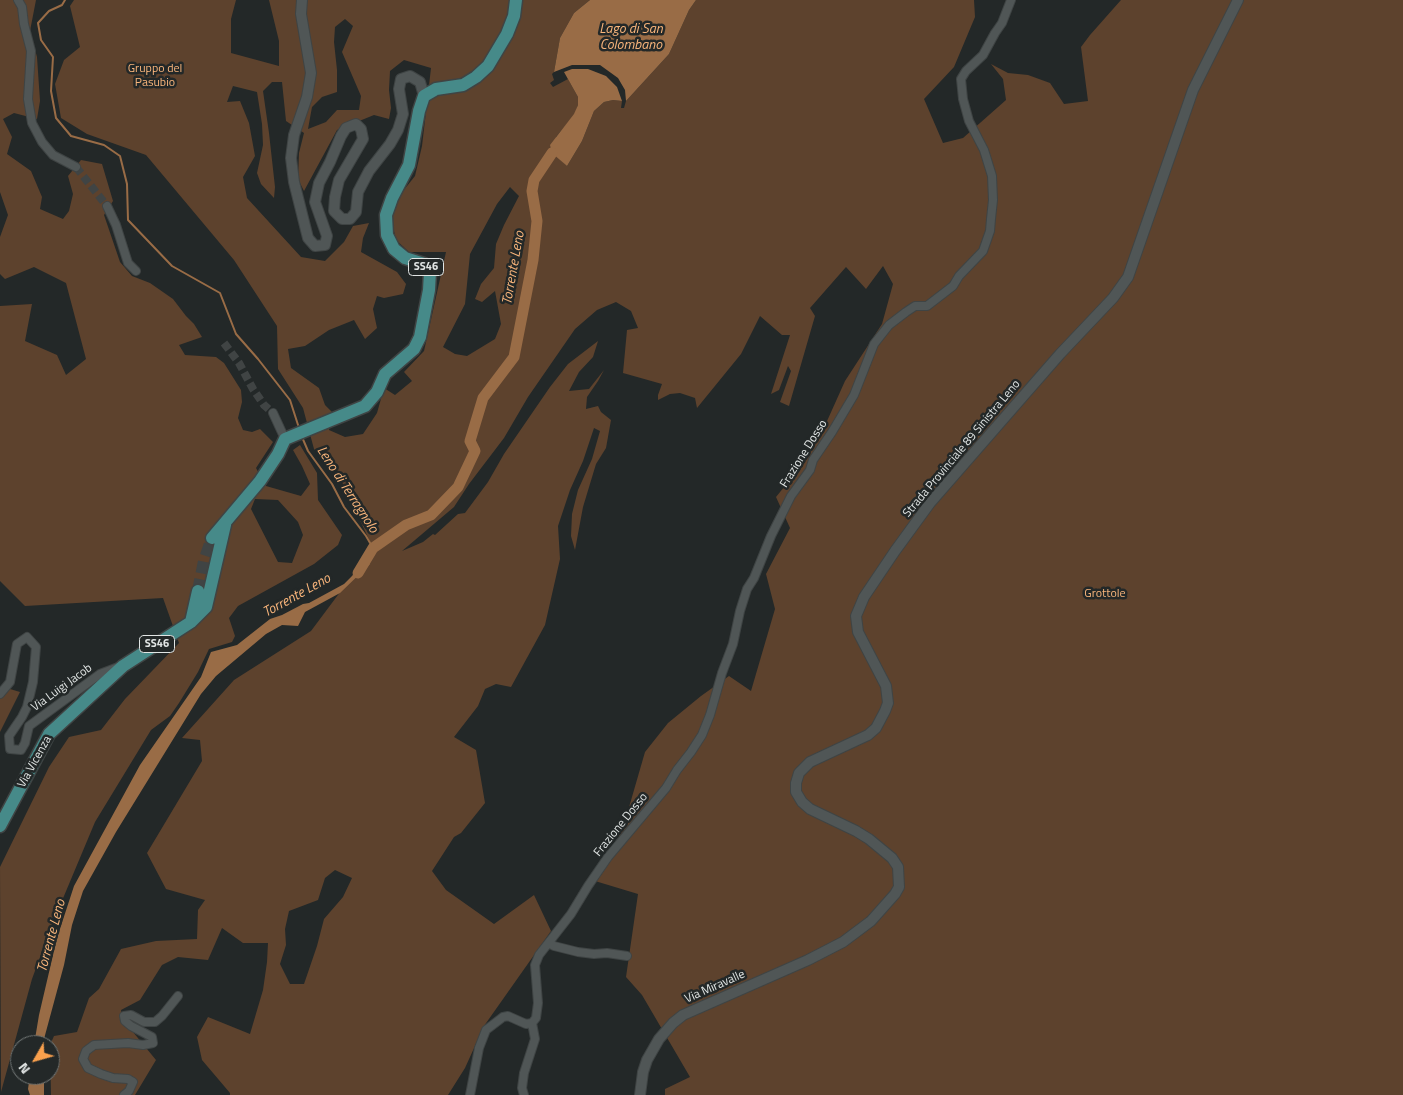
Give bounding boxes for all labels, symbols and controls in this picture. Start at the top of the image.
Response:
water label: Lago di San Colombano [599,22,663,54]
park label: Gruppo del Pasubio [128,62,182,90]
water label: Torrente Leno [499,230,529,306]
road number: SS46 [408,258,444,276]
street label: Strada Provinciale 89 Sinistra Leno [900,377,1024,521]
street label: Frazione Dosso [777,417,831,491]
water label: Leno di Terragnolo [313,443,381,537]
water label: Torrente Leno [260,571,334,621]
park label: Grottole [1084,587,1126,601]
road number: SS46 [140,636,174,652]
street label: Via Luigi Jacob [29,661,95,715]
street label: Via Vicenza [15,734,55,790]
street label: Frazione Dosso [591,790,651,860]
water label: Torrente Leno [34,898,70,974]
street label: Via Miravalle [683,967,747,1007]
north arrow [10,1035,60,1085]
text: N [12,1059,35,1079]

